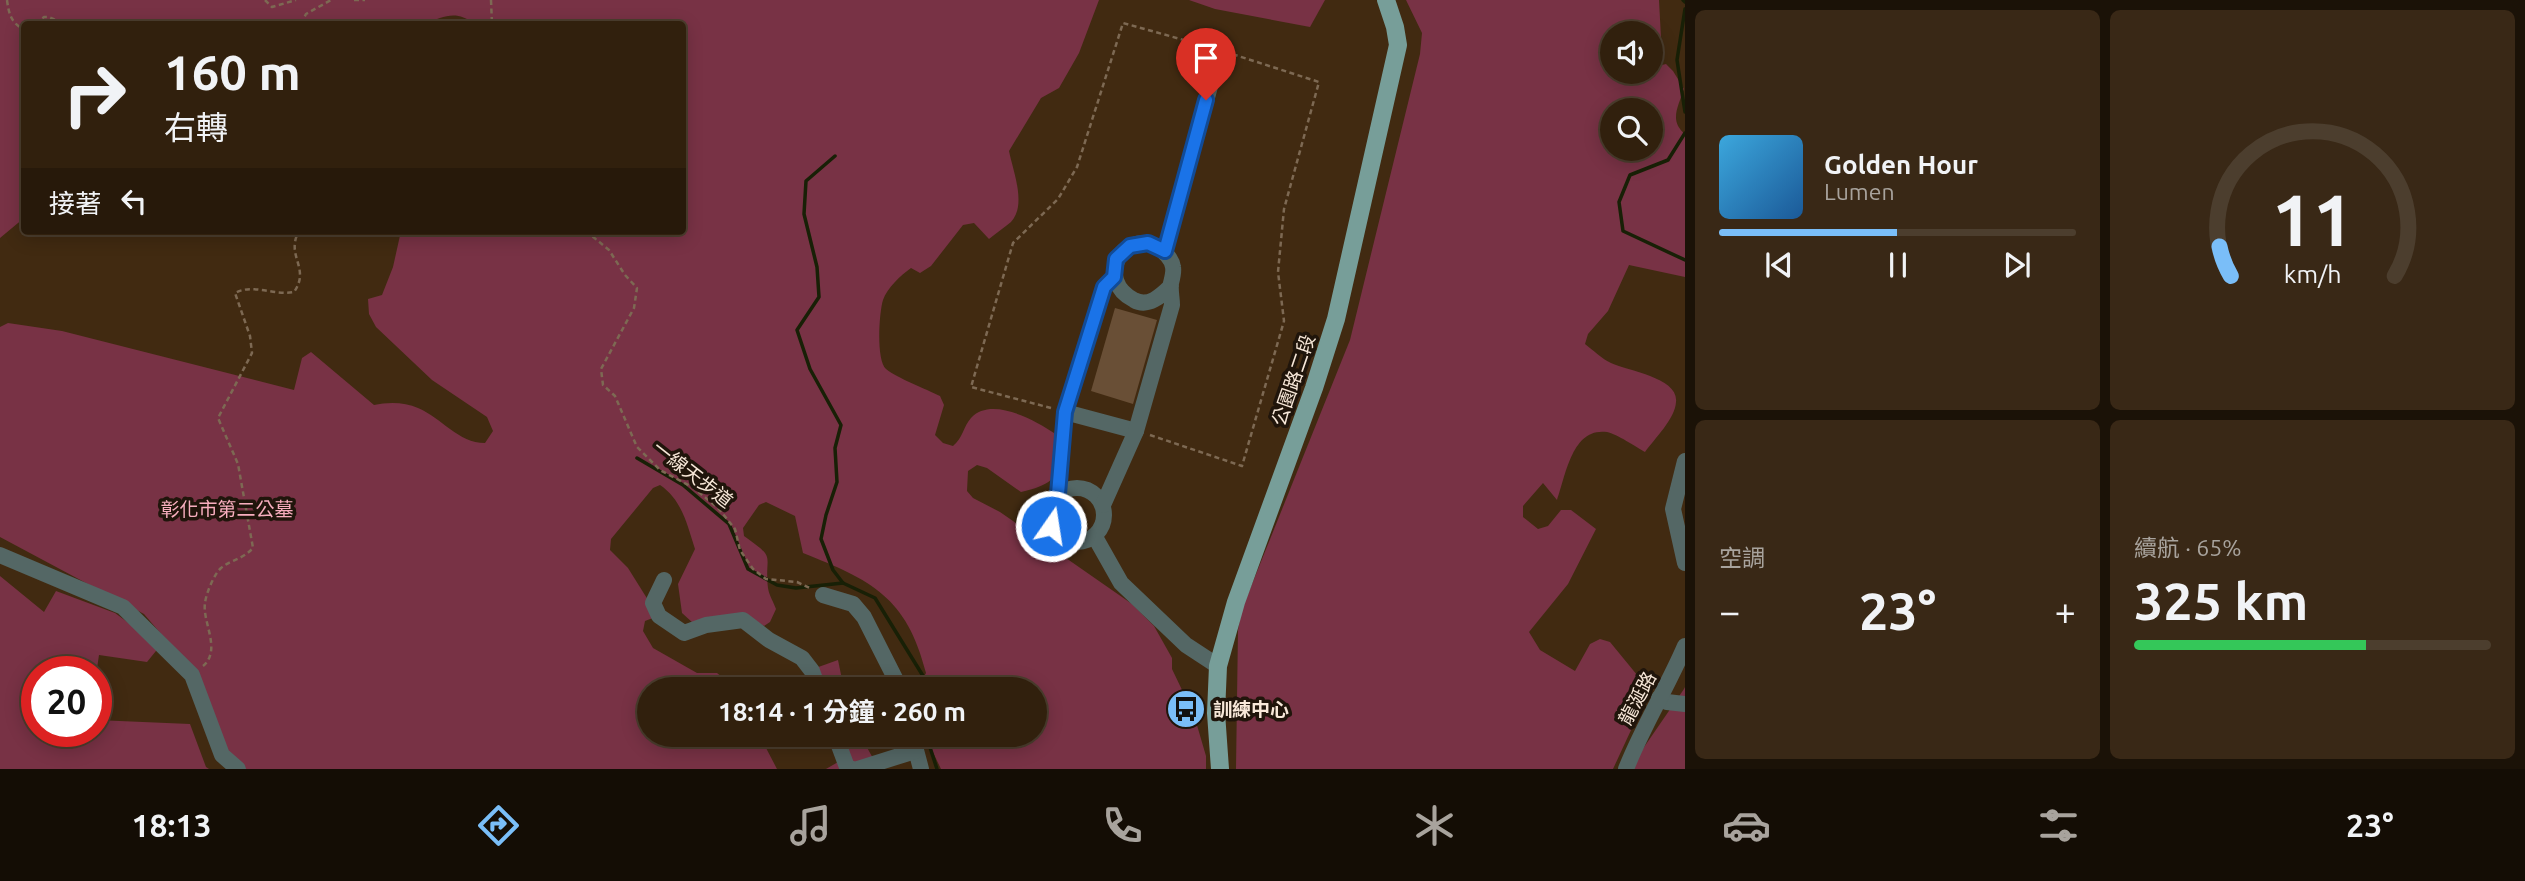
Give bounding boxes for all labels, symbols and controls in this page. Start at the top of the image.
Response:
map controls [1600,21,1663,161]
button: sound [1600,21,1663,84]
pin [1176,28,1236,100]
icon: arrive [1187,39,1225,77]
text: 160 m [164,44,301,99]
icon: right [49,49,140,140]
button: search [1600,98,1663,161]
text: 右轉 [164,109,228,145]
text: Golden Hour [1824,150,1978,179]
text: 11 [2271,178,2354,260]
text: Lumen [1824,179,1895,204]
icon: left [115,182,153,220]
text: 接著 [49,189,101,218]
icon: previous [1760,246,1798,284]
icon: pause [1879,246,1917,284]
icon: next [1998,246,2036,284]
text: km/h [2284,260,2341,288]
street label: 公園路二段 [1267,331,1319,429]
street label: 一線天步道 [649,436,737,512]
position arrow [1014,489,1088,563]
park label: 彰化市第二公墓 [160,498,294,520]
text: 續航 · 65% [2134,535,2241,560]
text: 空調 [1719,545,1765,570]
text: 325 km [2134,572,2308,630]
text: 23° [1859,582,1936,640]
text: − [1719,590,1740,632]
text: + [2055,590,2076,632]
speed limit sign: 20 [21,656,112,747]
street label: 龍涎路 [1614,668,1660,728]
bus stop icon: 訓練中心 [1165,688,1207,730]
text: 18:14 · 1 分鐘 · 260 m [718,697,966,726]
place label: 訓練中心 [1213,698,1289,720]
icon: directions [474,801,523,850]
icon: music [786,801,835,850]
icon: phone [1098,801,1147,850]
icon: climate [1410,801,1459,850]
icon: car [1722,801,1771,850]
icon: filters [2034,801,2083,850]
text: 18:13 [131,807,212,843]
text: 23° [2346,807,2394,843]

